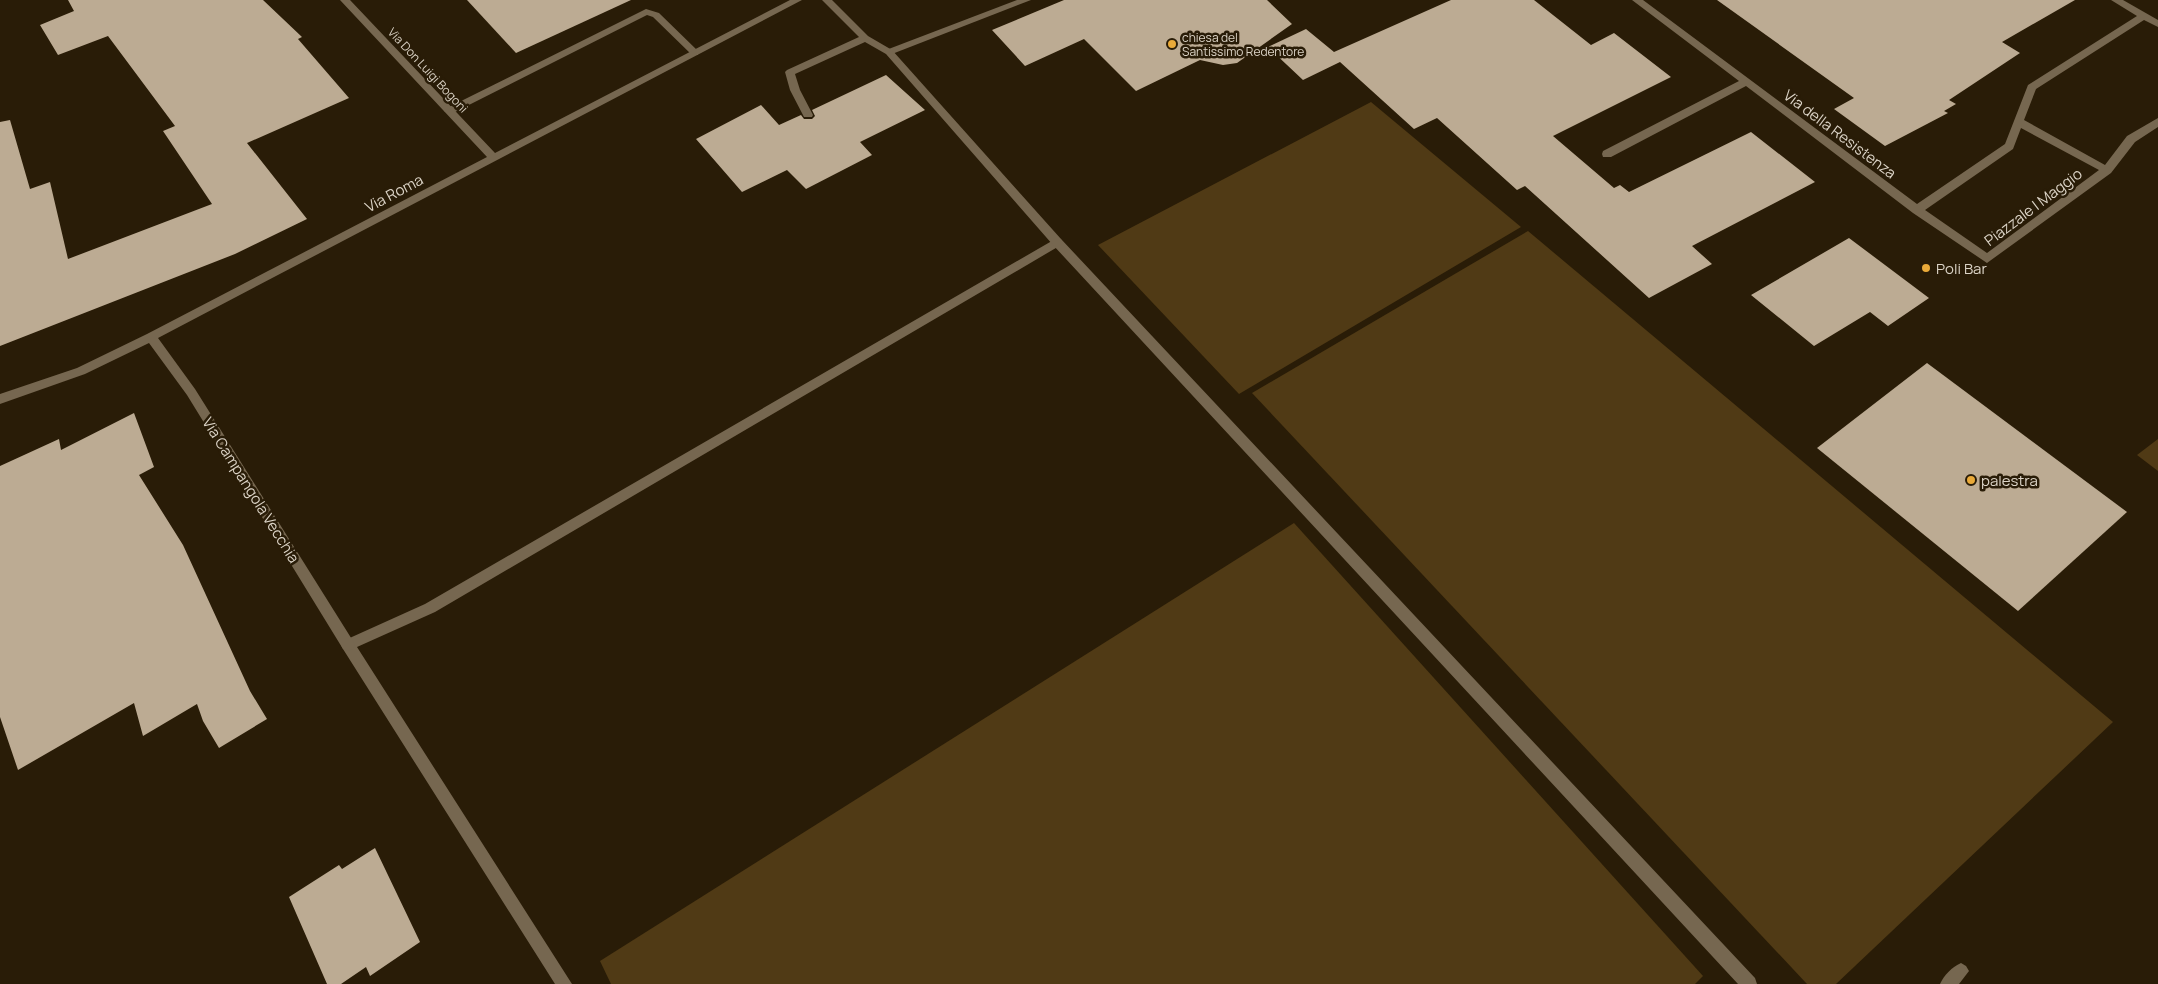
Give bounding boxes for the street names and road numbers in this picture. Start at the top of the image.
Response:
street label: Via Don Luigi Bogoni [384,24,472,116]
street label: Via della Resistenza [1779,85,1901,183]
street label: Piazzale I Maggio [1980,163,2086,251]
street label: Via Roma [361,169,427,217]
street label: Via Campangola Vecchia [198,413,304,567]

